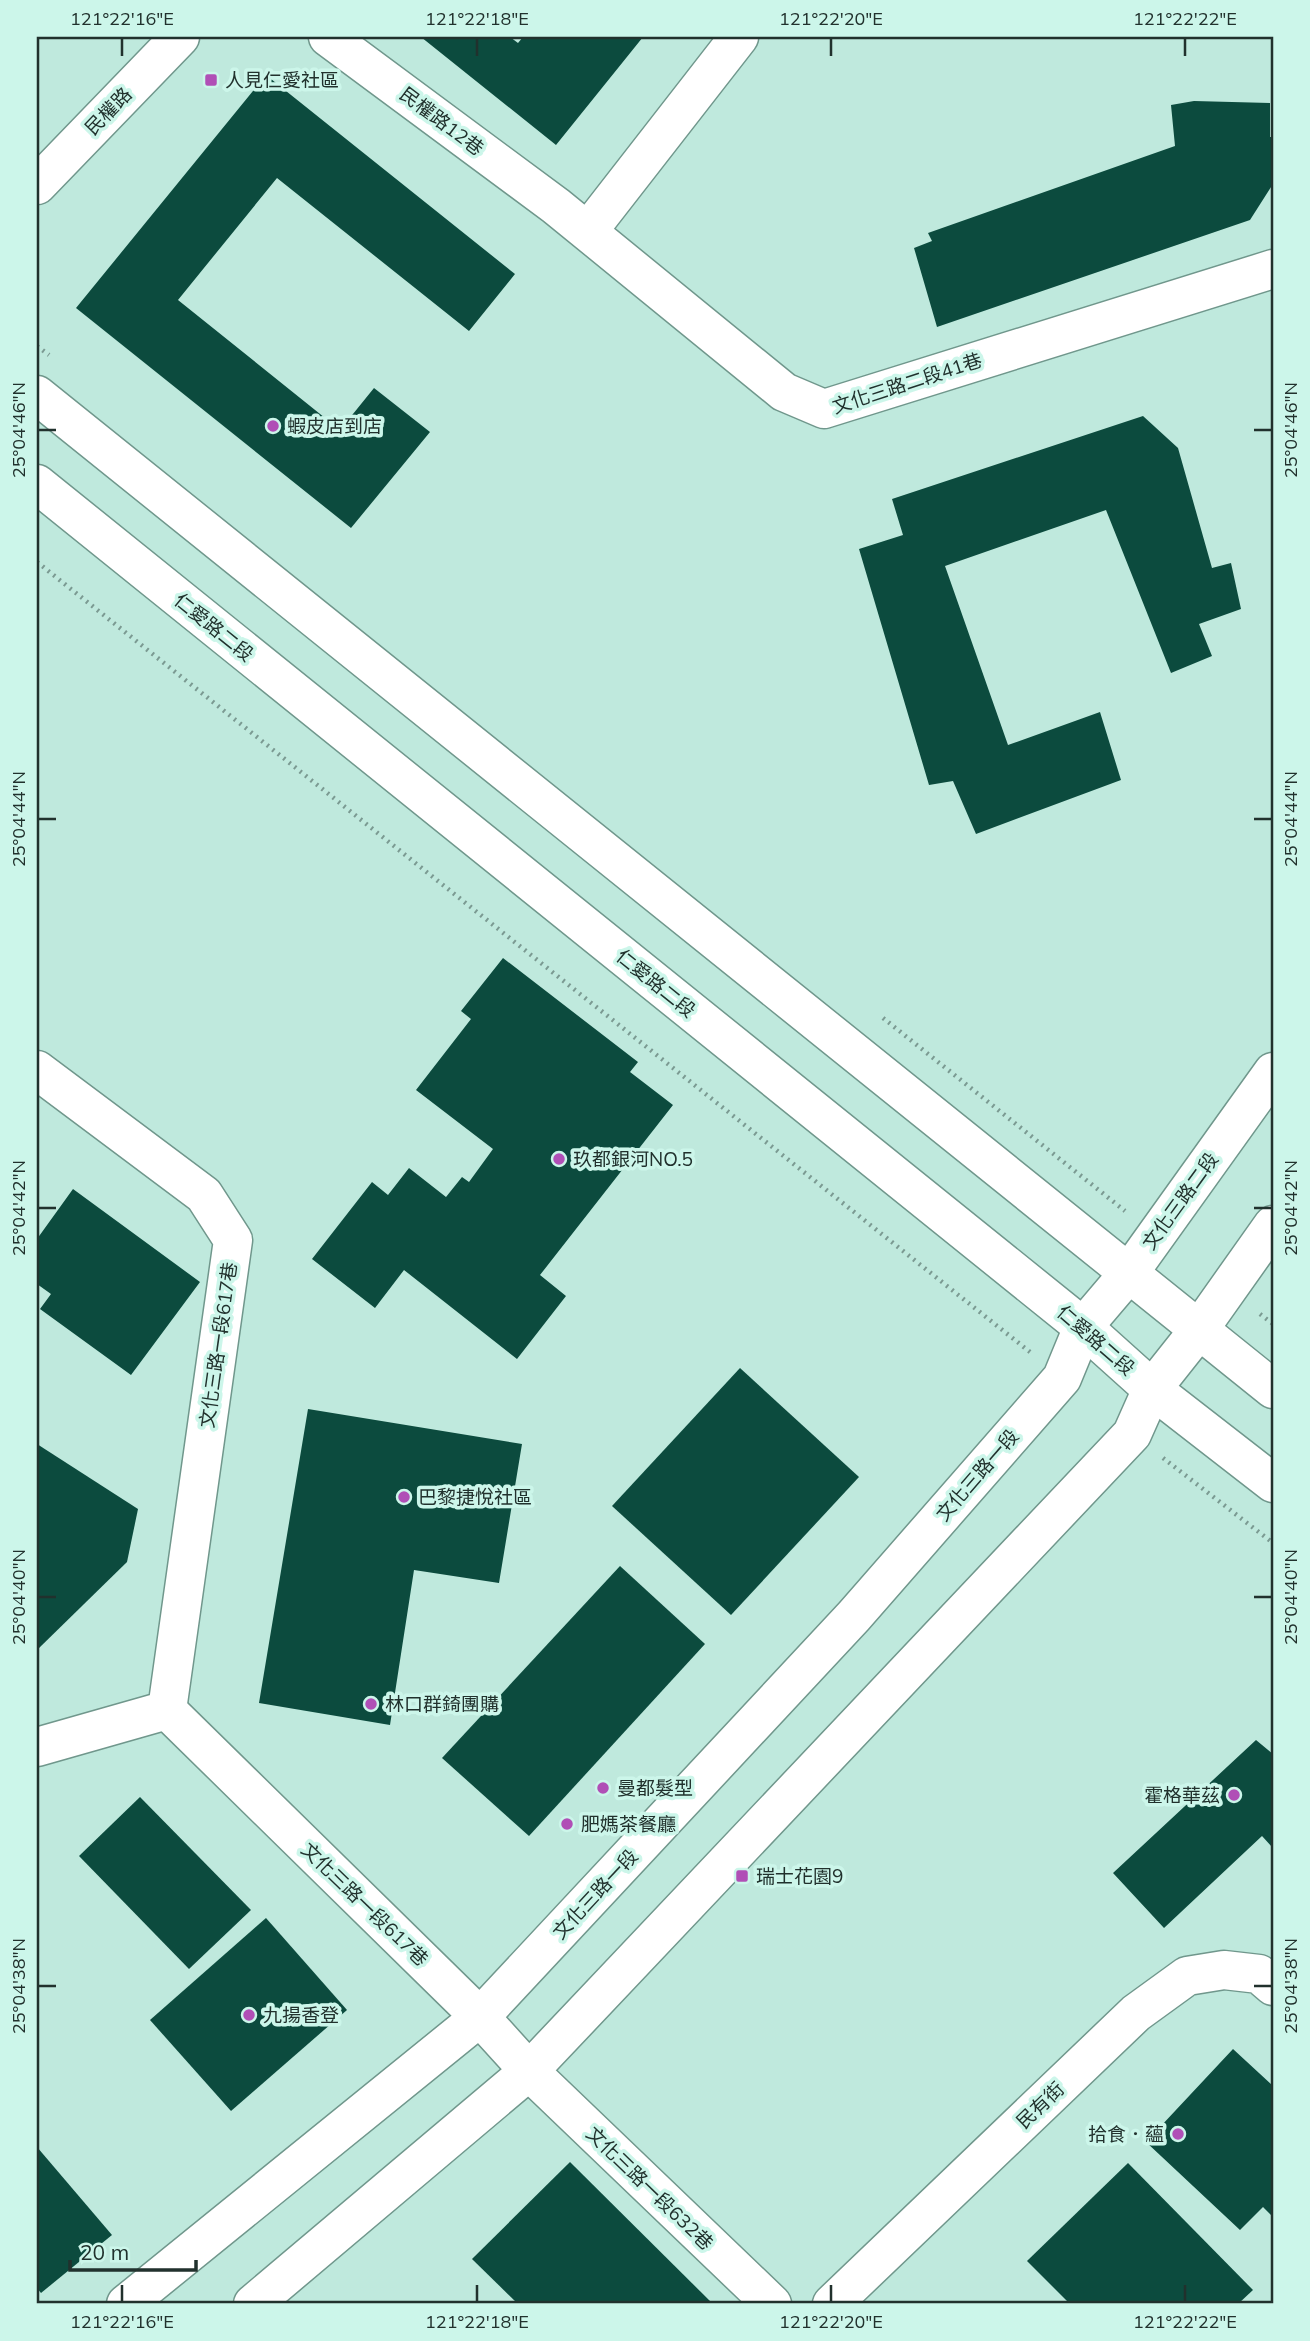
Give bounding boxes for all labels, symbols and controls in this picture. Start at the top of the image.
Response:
text: 121°22'16"E [70,7,174,30]
text: 121°22'18"E [425,7,529,30]
text: 121°22'20"E [779,7,883,30]
text: 121°22'22"E [1133,7,1237,30]
place label: 人見仁愛社區 [225,68,339,92]
marker: 人見仁愛社區 [203,72,219,88]
street label: 民權路 [80,82,136,140]
street label: 民權路12巷 [395,82,489,160]
street label: 文化三路二段41巷 [829,348,985,418]
text: 25°04'46"N [7,382,30,478]
text: 25°04'46"N [1279,382,1302,478]
place label: 蝦皮店到店 [287,414,382,438]
marker: 蝦皮店到店 [265,418,281,434]
street label: 仁愛路二段 [170,588,258,666]
text: 25°04'44"N [7,771,30,867]
text: 25°04'44"N [1279,771,1302,867]
street label: 仁愛路二段 [612,944,700,1022]
place label: 玖都銀河NO.5 [573,1147,693,1171]
street label: 文化三路二段 [1137,1148,1223,1254]
marker: 玖都銀河NO.5 [551,1151,567,1167]
text: 25°04'42"N [7,1160,30,1256]
text: 25°04'42"N [1279,1160,1302,1256]
street label: 文化三路一段617巷 [194,1261,242,1429]
street label: 仁愛路二段 [1052,1300,1140,1380]
street label: 文化三路一段 [931,1424,1023,1526]
place label: 巴黎捷悅社區 [418,1485,532,1509]
marker: 巴黎捷悅社區 [396,1489,412,1505]
text: 25°04'40"N [7,1549,30,1645]
text: 25°04'40"N [1279,1549,1302,1645]
place label: 林口群錡團購 [385,1692,499,1716]
marker: 林口群錡團購 [363,1696,379,1712]
place label: 曼都髮型 [617,1776,693,1800]
marker: 曼都髮型 [595,1780,611,1796]
place label: 霍格華茲 [1144,1783,1220,1807]
marker: 霍格華茲 [1226,1787,1242,1803]
place label: 肥媽茶餐廳 [581,1812,676,1836]
marker: 肥媽茶餐廳 [559,1816,575,1832]
street label: 文化三路一段617巷 [297,1837,433,1971]
street label: 文化三路一段 [547,1844,643,1944]
place label: 瑞士花園9 [756,1864,843,1888]
marker: 瑞士花園9 [734,1868,750,1884]
text: 25°04'38"N [7,1938,30,2034]
text: 25°04'38"N [1279,1938,1302,2034]
place label: 九揚香登 [263,2003,339,2027]
marker: 九揚香登 [241,2007,257,2023]
street label: 民有街 [1011,2077,1069,2133]
street label: 文化三路一段632巷 [582,2121,718,2255]
place label: 拾食．蘊 [1088,2122,1164,2146]
marker: 拾食．蘊 [1170,2126,1186,2142]
scale bar [70,2229,196,2273]
text: 20 m [80,2239,129,2265]
text: 121°22'16"E [70,2310,174,2333]
text: 121°22'18"E [425,2310,529,2333]
text: 121°22'20"E [779,2310,883,2333]
text: 121°22'22"E [1133,2310,1237,2333]

